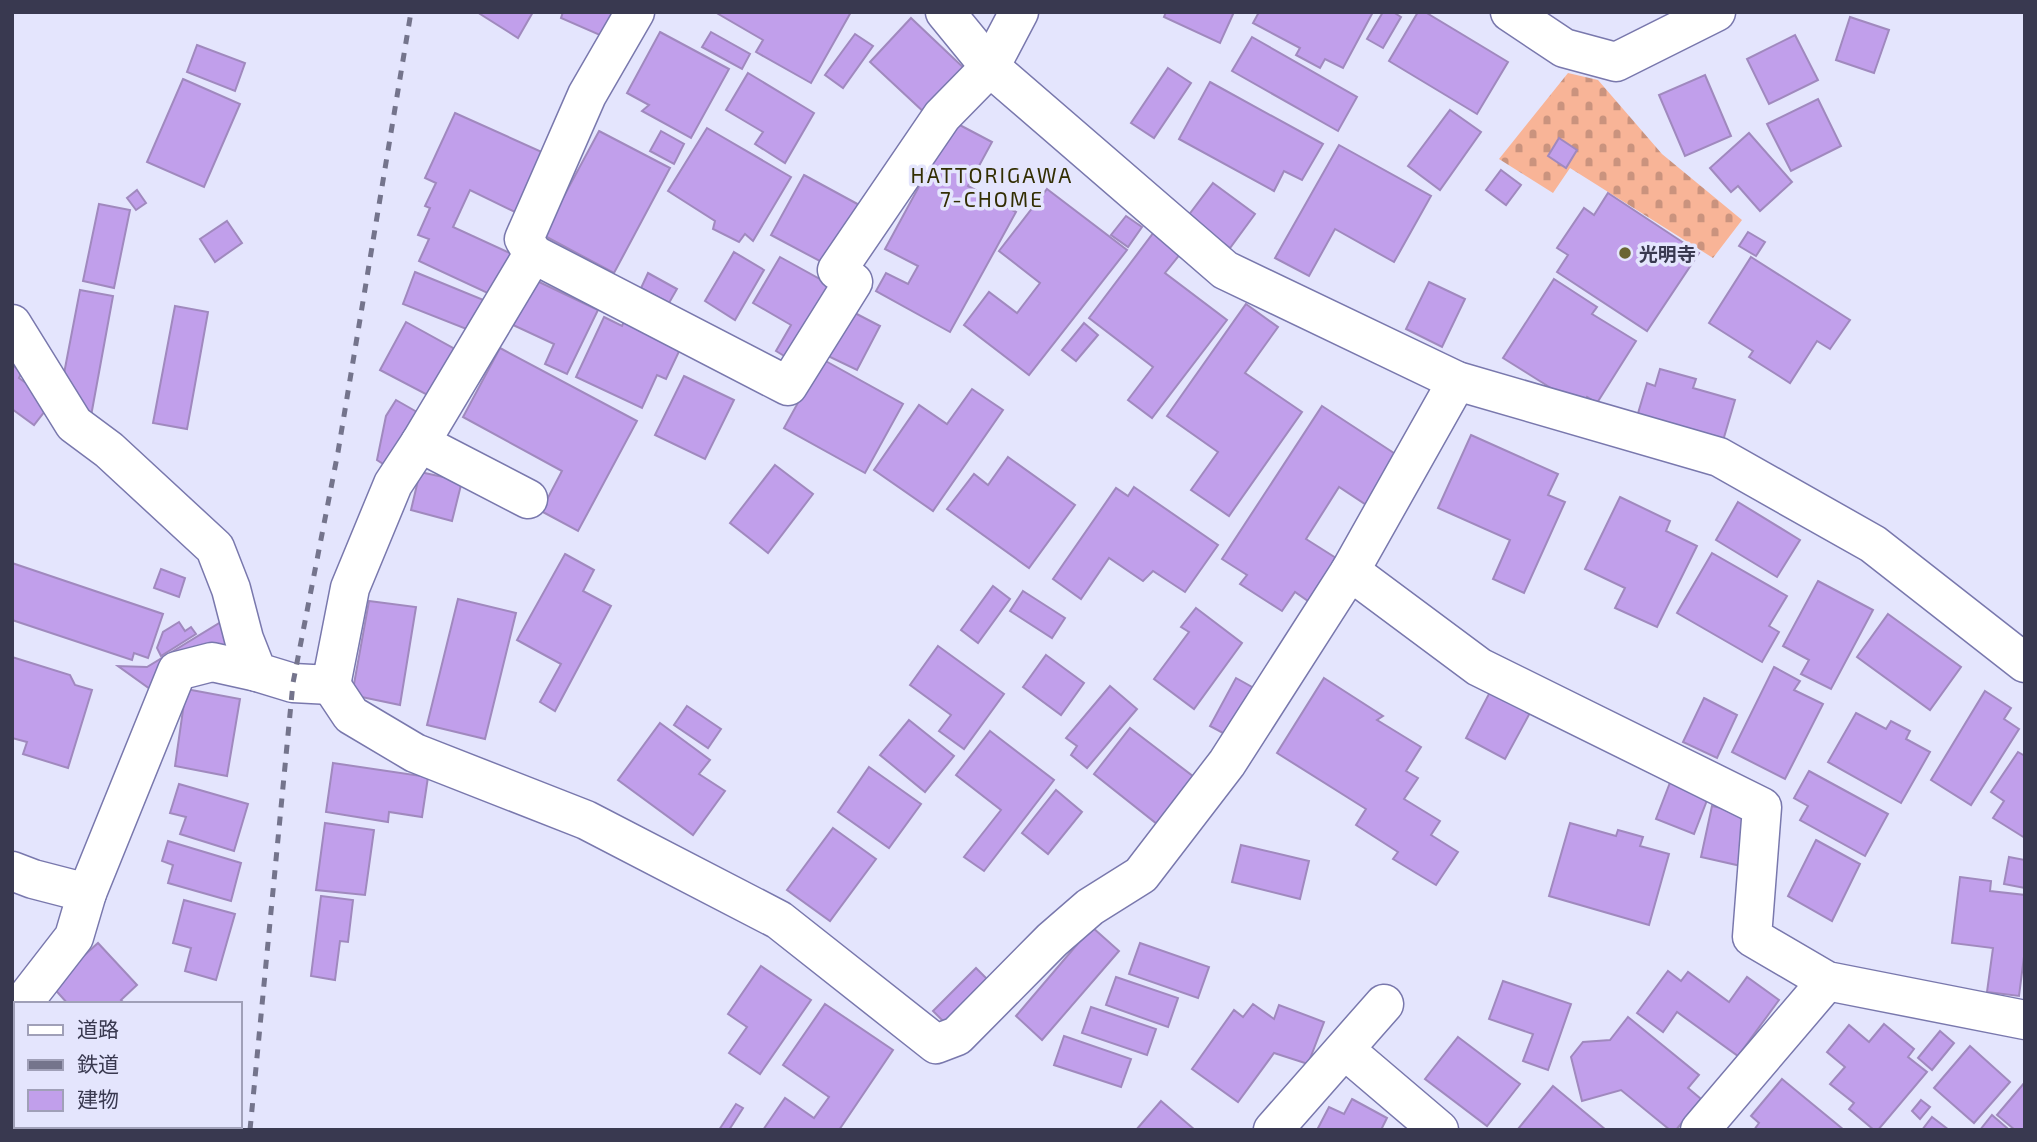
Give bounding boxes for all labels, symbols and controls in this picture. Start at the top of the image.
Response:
district label: HATTORIGAWA 7-CHOME [911,162,1073,211]
place label: 光明寺 [1639,242,1696,265]
marker: 光明寺 [1617,245,1633,261]
legend [14,1002,242,1128]
text: 道路 [77,1016,119,1041]
text: 鉄道 [77,1051,119,1076]
text: 建物 [77,1086,119,1111]

